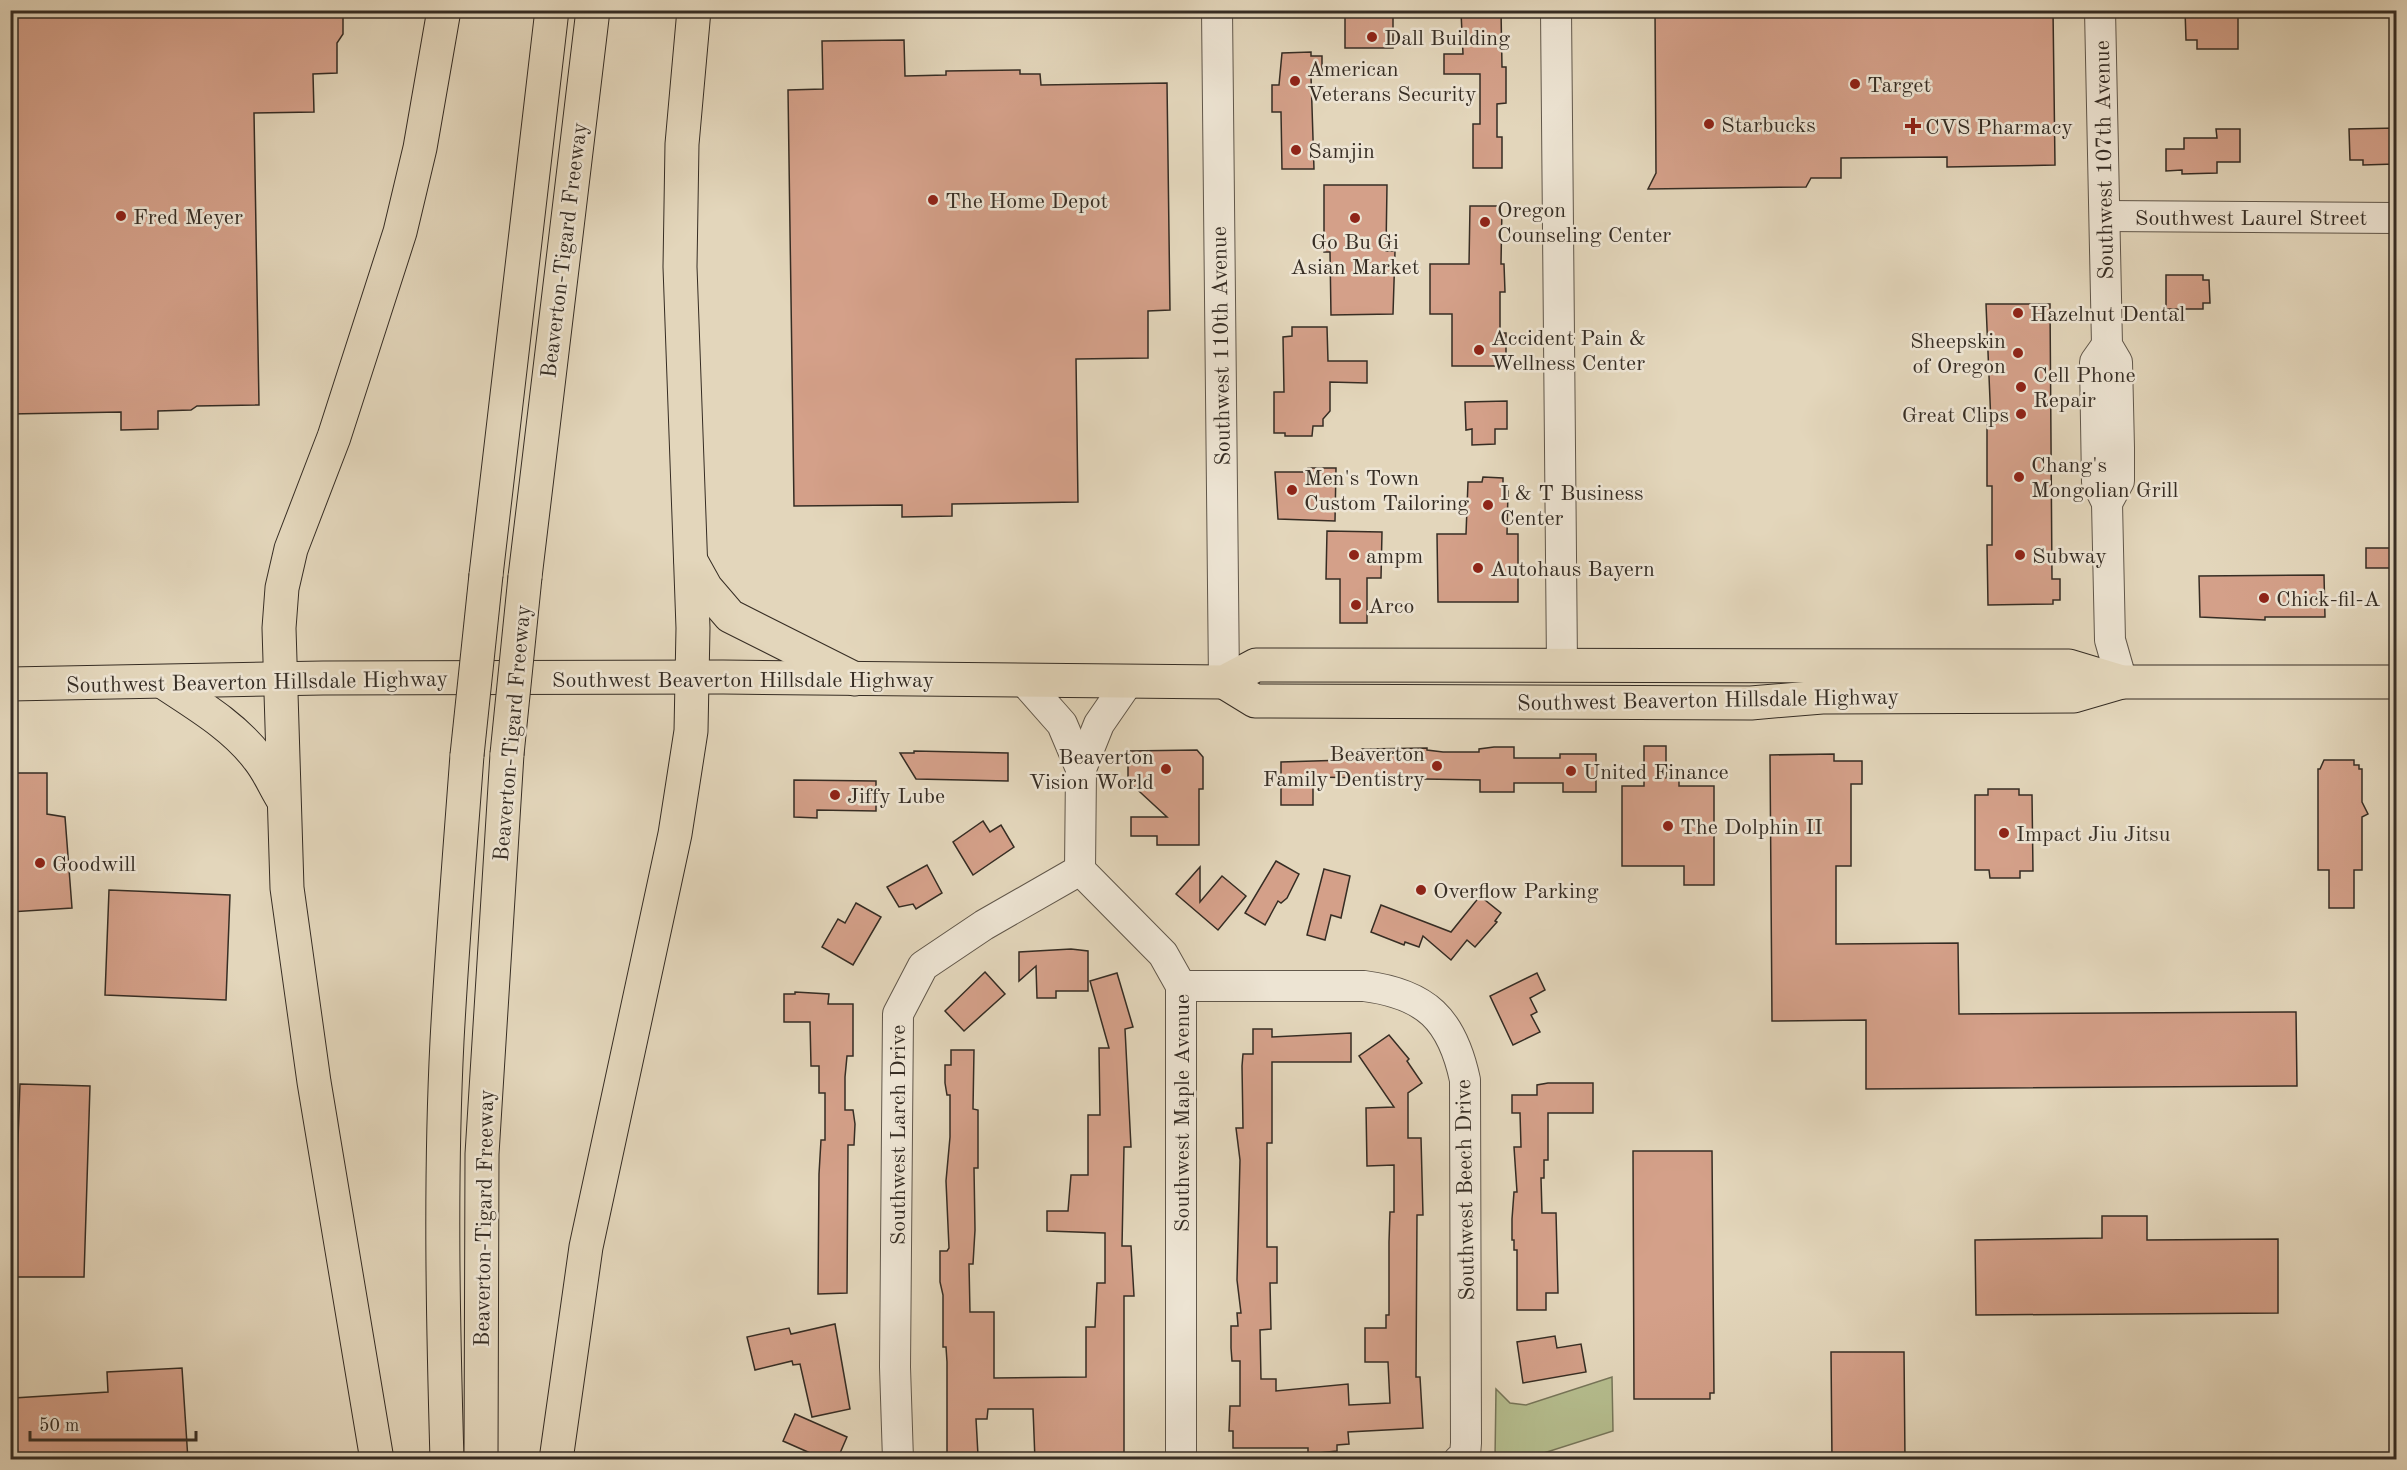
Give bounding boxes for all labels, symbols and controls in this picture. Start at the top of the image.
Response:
place label: Dall Building [1384,28,1510,50]
marker: Dall Building [1365,30,1379,44]
street label: Southwest 107th Avenue [2092,40,2118,280]
place label: American Veterans Security [1307,59,1477,106]
marker: American Veterans Security [1288,74,1302,88]
place label: Target [1867,75,1931,97]
marker: Target [1848,77,1862,91]
place label: Starbucks [1721,115,1816,137]
marker: Starbucks [1702,117,1716,131]
place label: CVS Pharmacy [1925,117,2073,139]
marker: CVS Pharmacy [1906,119,1920,133]
street label: Beaverton-Tigard Freeway [538,121,592,379]
place label: Samjin [1308,141,1375,163]
marker: Samjin [1289,143,1303,157]
place label: The Home Depot [945,191,1108,213]
marker: The Home Depot [926,193,940,207]
place label: Oregon Counseling Center [1497,200,1671,247]
place label: Fred Meyer [133,207,243,229]
street label: Southwest Laurel Street [2135,208,2367,230]
marker: Fred Meyer [114,209,128,223]
marker: Go Bu Gi Asian Market [1348,211,1362,225]
marker: Oregon Counseling Center [1478,215,1492,229]
street label: Southwest 110th Avenue [1209,226,1235,466]
place label: Go Bu Gi Asian Market [1291,232,1419,279]
place label: Hazelnut Dental [2030,304,2185,326]
marker: Hazelnut Dental [2011,306,2025,320]
place label: Accident Pain & Wellness Center [1491,328,1646,375]
place label: Sheepskin of Oregon [1910,331,2006,378]
marker: Accident Pain & Wellness Center [1472,343,1486,357]
marker: Sheepskin of Oregon [2011,346,2025,360]
place label: Cell Phone Repair [2033,365,2136,412]
marker: Cell Phone Repair [2014,380,2028,394]
place label: Great Clips [1902,405,2009,427]
marker: Great Clips [2014,407,2028,421]
place label: Chang's Mongolian Grill [2031,455,2179,502]
place label: Men's Town Custom Tailoring [1304,468,1469,515]
marker: Chang's Mongolian Grill [2012,470,2026,484]
marker: Men's Town Custom Tailoring [1285,483,1299,497]
place label: I & T Business Center [1500,483,1644,530]
marker: I & T Business Center [1481,498,1495,512]
place label: ampm [1366,546,1423,568]
place label: Subway [2032,546,2107,568]
marker: ampm [1347,548,1361,562]
marker: Subway [2013,548,2027,562]
place label: Autohaus Bayern [1490,559,1655,581]
marker: Autohaus Bayern [1471,561,1485,575]
place label: Chick-fil-A [2276,589,2381,611]
marker: Chick-fil-A [2257,591,2271,605]
place label: Arco [1368,596,1414,618]
marker: Arco [1349,598,1363,612]
street label: Beaverton-Tigard Freeway [491,604,535,862]
street label: Southwest Beaverton Hillsdale Highway [66,669,449,697]
street label: Southwest Beaverton Hillsdale Highway [552,670,934,692]
street label: Southwest Beaverton Hillsdale Highway [1517,687,1900,715]
place label: Beaverton Family Dentistry [1263,744,1425,791]
place label: Beaverton Vision World [1029,747,1154,794]
marker: Beaverton Family Dentistry [1430,759,1444,773]
marker: Beaverton Vision World [1159,762,1173,776]
place label: United Finance [1583,762,1729,784]
marker: United Finance [1564,764,1578,778]
place label: Jiffy Lube [847,786,945,808]
marker: Jiffy Lube [828,788,842,802]
place label: The Dolphin II [1680,817,1823,839]
marker: The Dolphin II [1661,819,1675,833]
place label: Impact Jiu Jitsu [2016,824,2171,846]
marker: Impact Jiu Jitsu [1997,826,2011,840]
place label: Goodwill [52,854,136,876]
marker: Goodwill [33,856,47,870]
place label: Overflow Parking [1433,881,1599,903]
marker: Overflow Parking [1414,883,1428,897]
street label: Southwest Maple Avenue [1172,994,1194,1232]
street label: Southwest Larch Drive [888,1025,910,1245]
street label: Southwest Beech Drive [1453,1079,1479,1301]
street label: Beaverton-Tigard Freeway [472,1089,498,1347]
scale bar [30,1404,196,1442]
text: 50 m [39,1417,79,1435]

